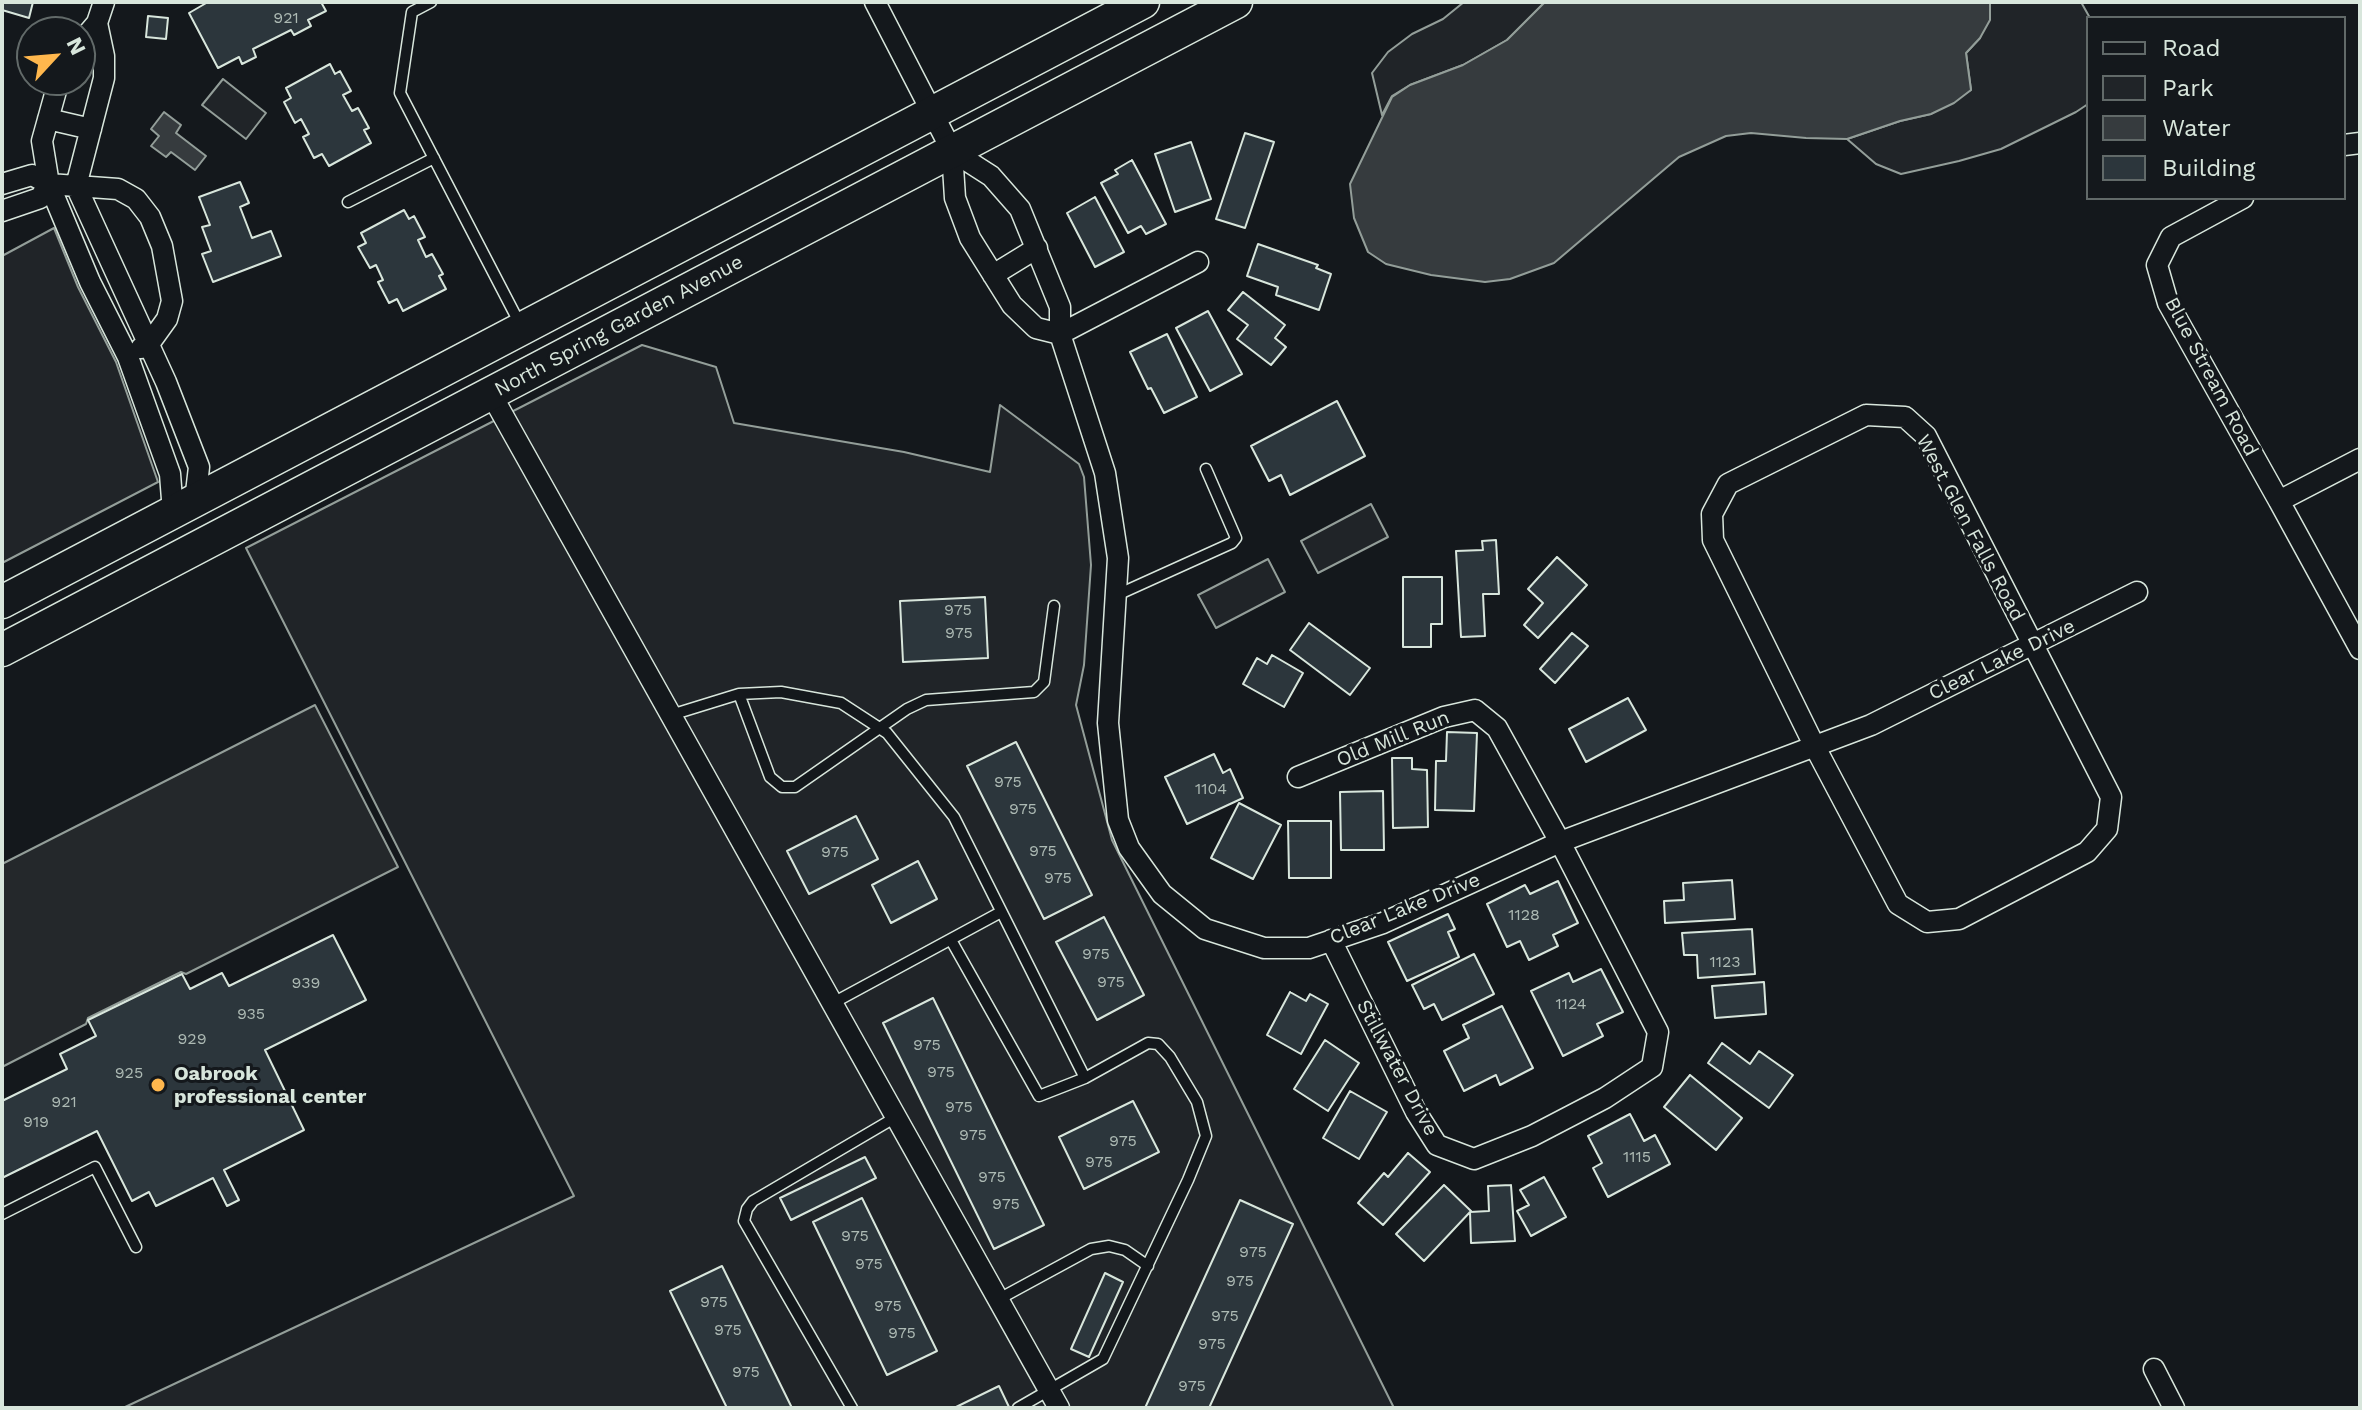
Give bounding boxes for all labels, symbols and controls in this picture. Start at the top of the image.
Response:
house number: 921 [273,8,299,28]
north arrow [16,16,96,96]
legend [2086,16,2346,200]
text: N [61,33,91,59]
text: Road [2162,34,2221,62]
text: Park [2162,74,2214,102]
text: Water [2162,114,2231,142]
text: Building [2162,154,2255,182]
street label: North Spring Garden Avenue [491,250,747,402]
street label: Blue Stream Road [2159,293,2263,461]
street label: West Glen Falls Road [1911,431,2029,625]
house number: 975 [944,600,972,620]
street label: Clear Lake Drive [1925,614,2079,706]
house number: 975 [945,623,973,643]
street label: Old Mill Run [1333,705,1453,773]
house number: 975 [994,772,1022,792]
house number: 1104 [1195,779,1227,799]
house number: 975 [1009,799,1037,819]
house number: 975 [1029,841,1057,861]
house number: 975 [821,842,849,862]
house number: 975 [1044,868,1072,888]
street label: Clear Lake Drive [1326,868,1484,950]
house number: 1128 [1508,905,1540,925]
house number: 975 [1082,944,1110,964]
house number: 1123 [1709,952,1741,972]
house number: 975 [1097,972,1125,992]
house number: 939 [292,973,320,993]
house number: 1124 [1555,994,1587,1014]
street label: Stillwater Drive [1351,996,1443,1140]
house number: 935 [237,1004,265,1024]
house number: 929 [177,1029,207,1049]
house number: 975 [913,1035,941,1055]
place label: Oabrook professional center [174,1062,366,1109]
house number: 975 [927,1062,955,1082]
house number: 925 [115,1063,143,1083]
marker: Oabrook professional center [149,1076,167,1094]
house number: 921 [51,1092,77,1112]
house number: 975 [945,1097,973,1117]
house number: 919 [23,1112,49,1132]
house number: 975 [959,1125,987,1145]
house number: 975 [1109,1131,1137,1151]
house number: 1115 [1623,1147,1651,1167]
house number: 975 [1085,1152,1113,1172]
house number: 975 [978,1167,1006,1187]
house number: 975 [992,1194,1020,1214]
house number: 975 [841,1226,869,1246]
house number: 975 [1239,1242,1267,1262]
house number: 975 [855,1254,883,1274]
house number: 975 [1226,1271,1254,1291]
house number: 975 [700,1292,728,1312]
house number: 975 [874,1296,902,1316]
house number: 975 [1211,1306,1239,1326]
house number: 975 [714,1320,742,1340]
house number: 975 [888,1323,916,1343]
house number: 975 [1198,1334,1226,1354]
house number: 975 [732,1362,760,1382]
house number: 975 [1178,1376,1206,1396]

